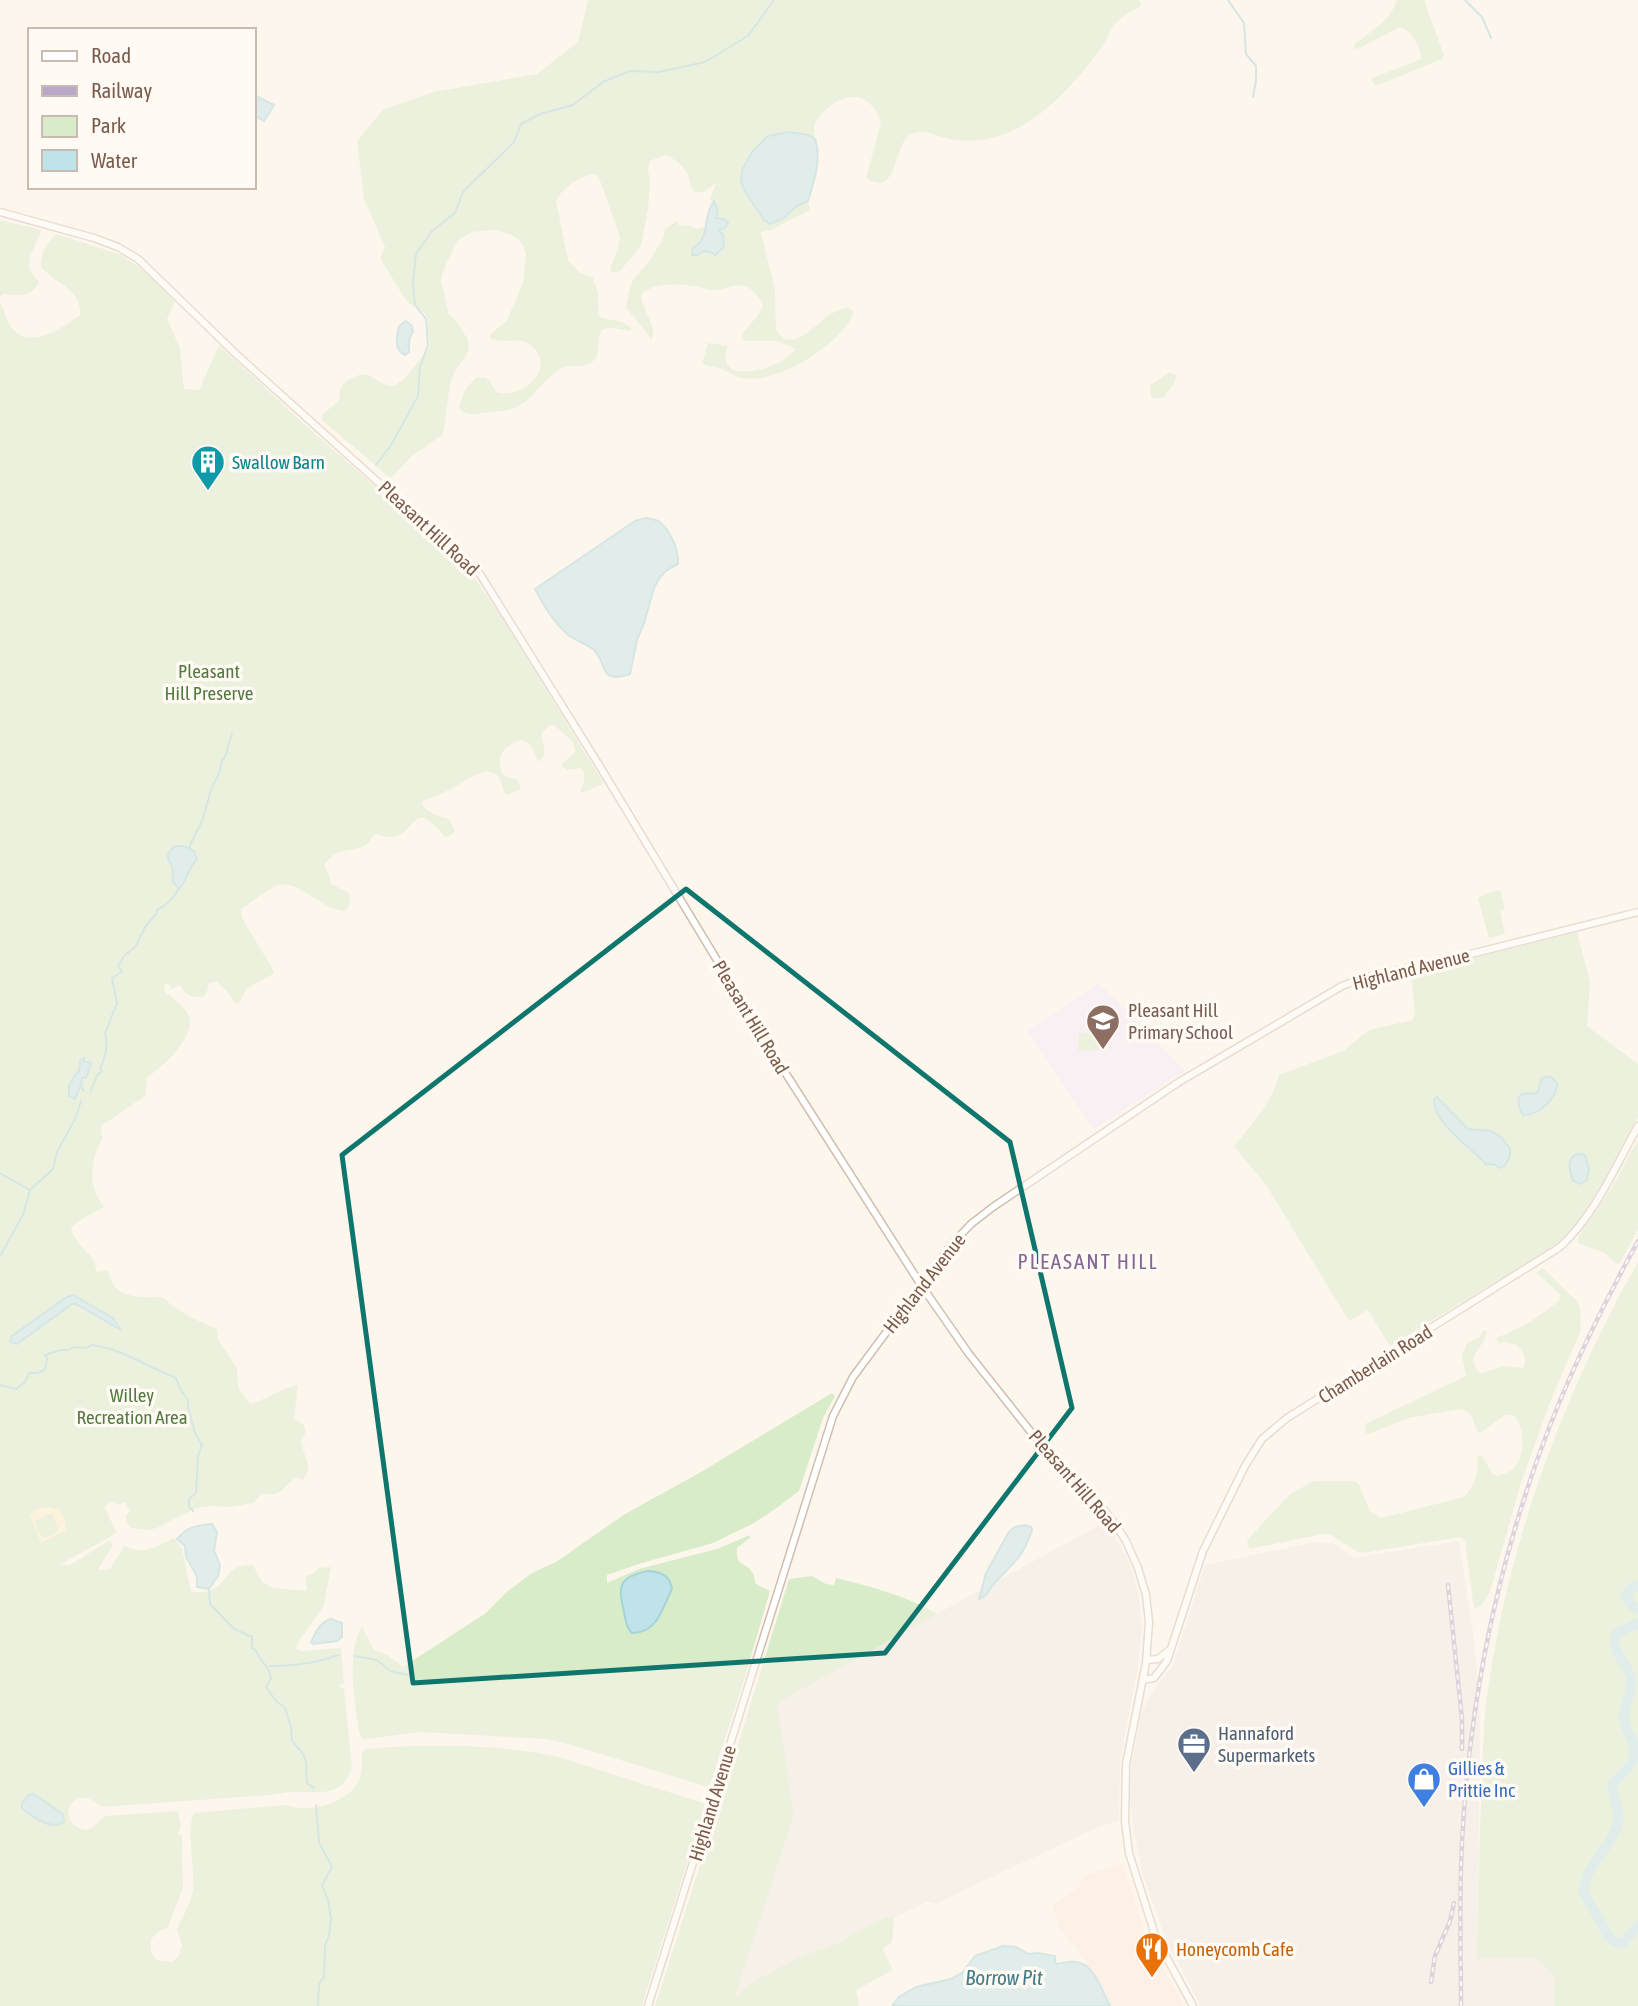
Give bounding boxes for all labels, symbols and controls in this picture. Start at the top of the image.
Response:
legend [28,28,256,189]
text: Road [91,43,131,67]
text: Railway [91,78,153,102]
text: Park [91,113,126,137]
text: Water [91,148,138,172]
building icon: Swallow Barn [189,443,227,492]
place label: Swallow Barn [232,451,325,473]
street label: Pleasant Hill Road [374,476,484,580]
park label: Pleasant Hill Preserve [165,660,253,704]
street label: Highland Avenue [1350,944,1472,994]
street label: Pleasant Hill Road [708,956,794,1078]
place label: Pleasant Hill Primary School [1128,999,1233,1043]
school or university icon: Pleasant Hill Primary School [1084,1002,1122,1051]
street label: Highland Avenue [878,1229,970,1337]
district label: PLEASANT HILL [1017,1249,1159,1273]
street label: Chamberlain Road [1314,1320,1436,1408]
park label: Willey Recreation Area [76,1384,188,1428]
street label: Pleasant Hill Road [1024,1425,1126,1537]
place label: Hannaford Supermarkets [1218,1722,1316,1766]
office icon: Hannaford Supermarkets [1175,1725,1213,1774]
street label: Highland Avenue [684,1742,740,1864]
place label: Gillies & Prittie Inc [1448,1757,1516,1801]
shop icon: Gillies & Prittie Inc [1405,1760,1443,1809]
restaurant icon: Honeycomb Cafe [1133,1930,1171,1979]
place label: Honeycomb Cafe [1176,1938,1294,1960]
water label: Borrow Pit [965,1965,1043,1989]

